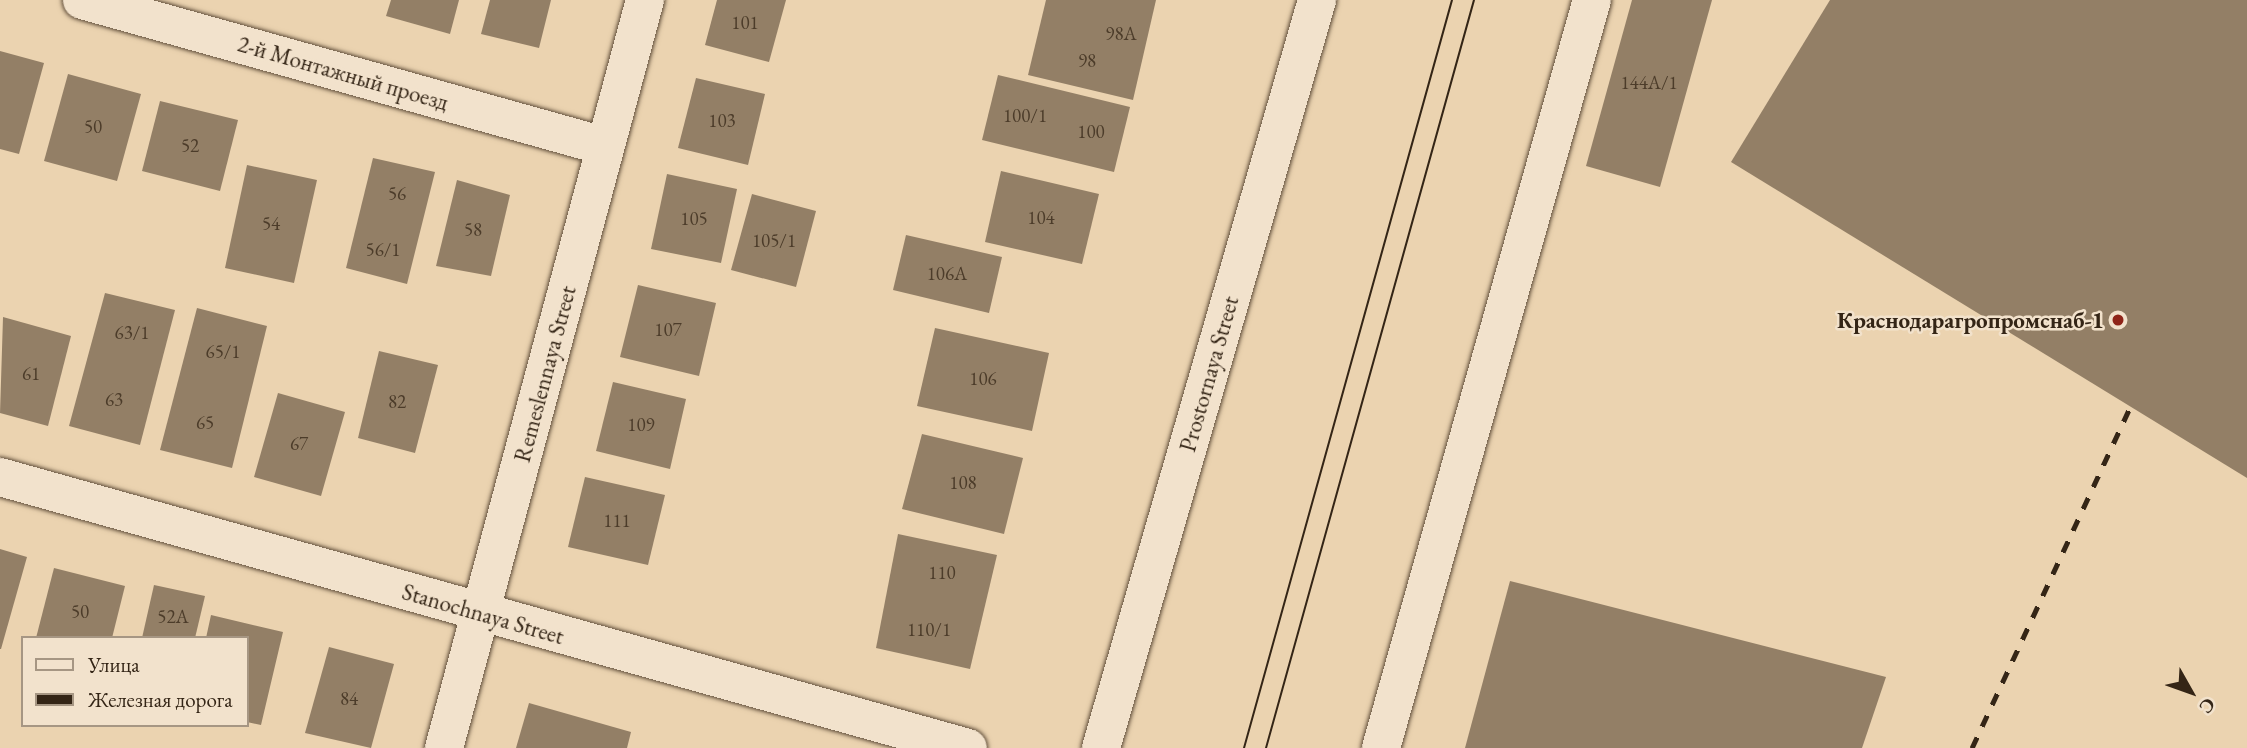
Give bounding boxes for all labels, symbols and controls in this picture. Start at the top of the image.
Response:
house number: 101 [731,12,759,34]
house number: 98А [1105,23,1137,45]
street label: 2-й Монтажный проезд [235,30,451,116]
house number: 98 [1078,50,1096,72]
house number: 144А/1 [1620,72,1678,94]
house number: 100/1 [1003,105,1047,127]
house number: 103 [708,110,736,132]
house number: 50 [84,116,102,138]
house number: 100 [1077,121,1105,143]
house number: 52 [181,135,199,157]
house number: 56 [388,183,406,205]
house number: 104 [1027,207,1055,229]
house number: 105 [680,208,708,230]
house number: 54 [262,213,280,235]
house number: 58 [464,219,482,241]
house number: 105/1 [752,230,796,252]
house number: 56/1 [366,239,400,261]
house number: 106А [927,263,967,285]
street label: Remeslennaya Street [508,283,582,465]
street label: Prostornaya Street [1174,293,1244,455]
place label: Краснодарагропромснаб-1 [1837,306,2104,334]
marker: Краснодарагропромснаб-1 [2110,312,2126,328]
house number: 107 [654,319,682,341]
house number: 63/1 [115,322,149,344]
house number: 65/1 [206,341,240,363]
house number: 61 [22,363,40,385]
house number: 106 [969,368,997,390]
house number: 63 [105,389,123,411]
house number: 82 [388,391,406,413]
house number: 65 [196,412,214,434]
house number: 109 [627,414,655,436]
house number: 67 [290,433,308,455]
house number: 108 [949,472,977,494]
house number: 111 [603,510,631,532]
house number: 110 [928,562,956,584]
street label: Stanochnaya Street [399,578,567,650]
house number: 50 [71,601,89,623]
house number: 52А [157,606,189,628]
house number: 110/1 [907,619,951,641]
legend [21,636,248,727]
text: Улица [88,651,140,678]
north arrow [2156,657,2226,727]
text: Железная дорога [88,686,233,713]
house number: 84 [340,688,358,710]
text: С [2194,693,2221,719]

